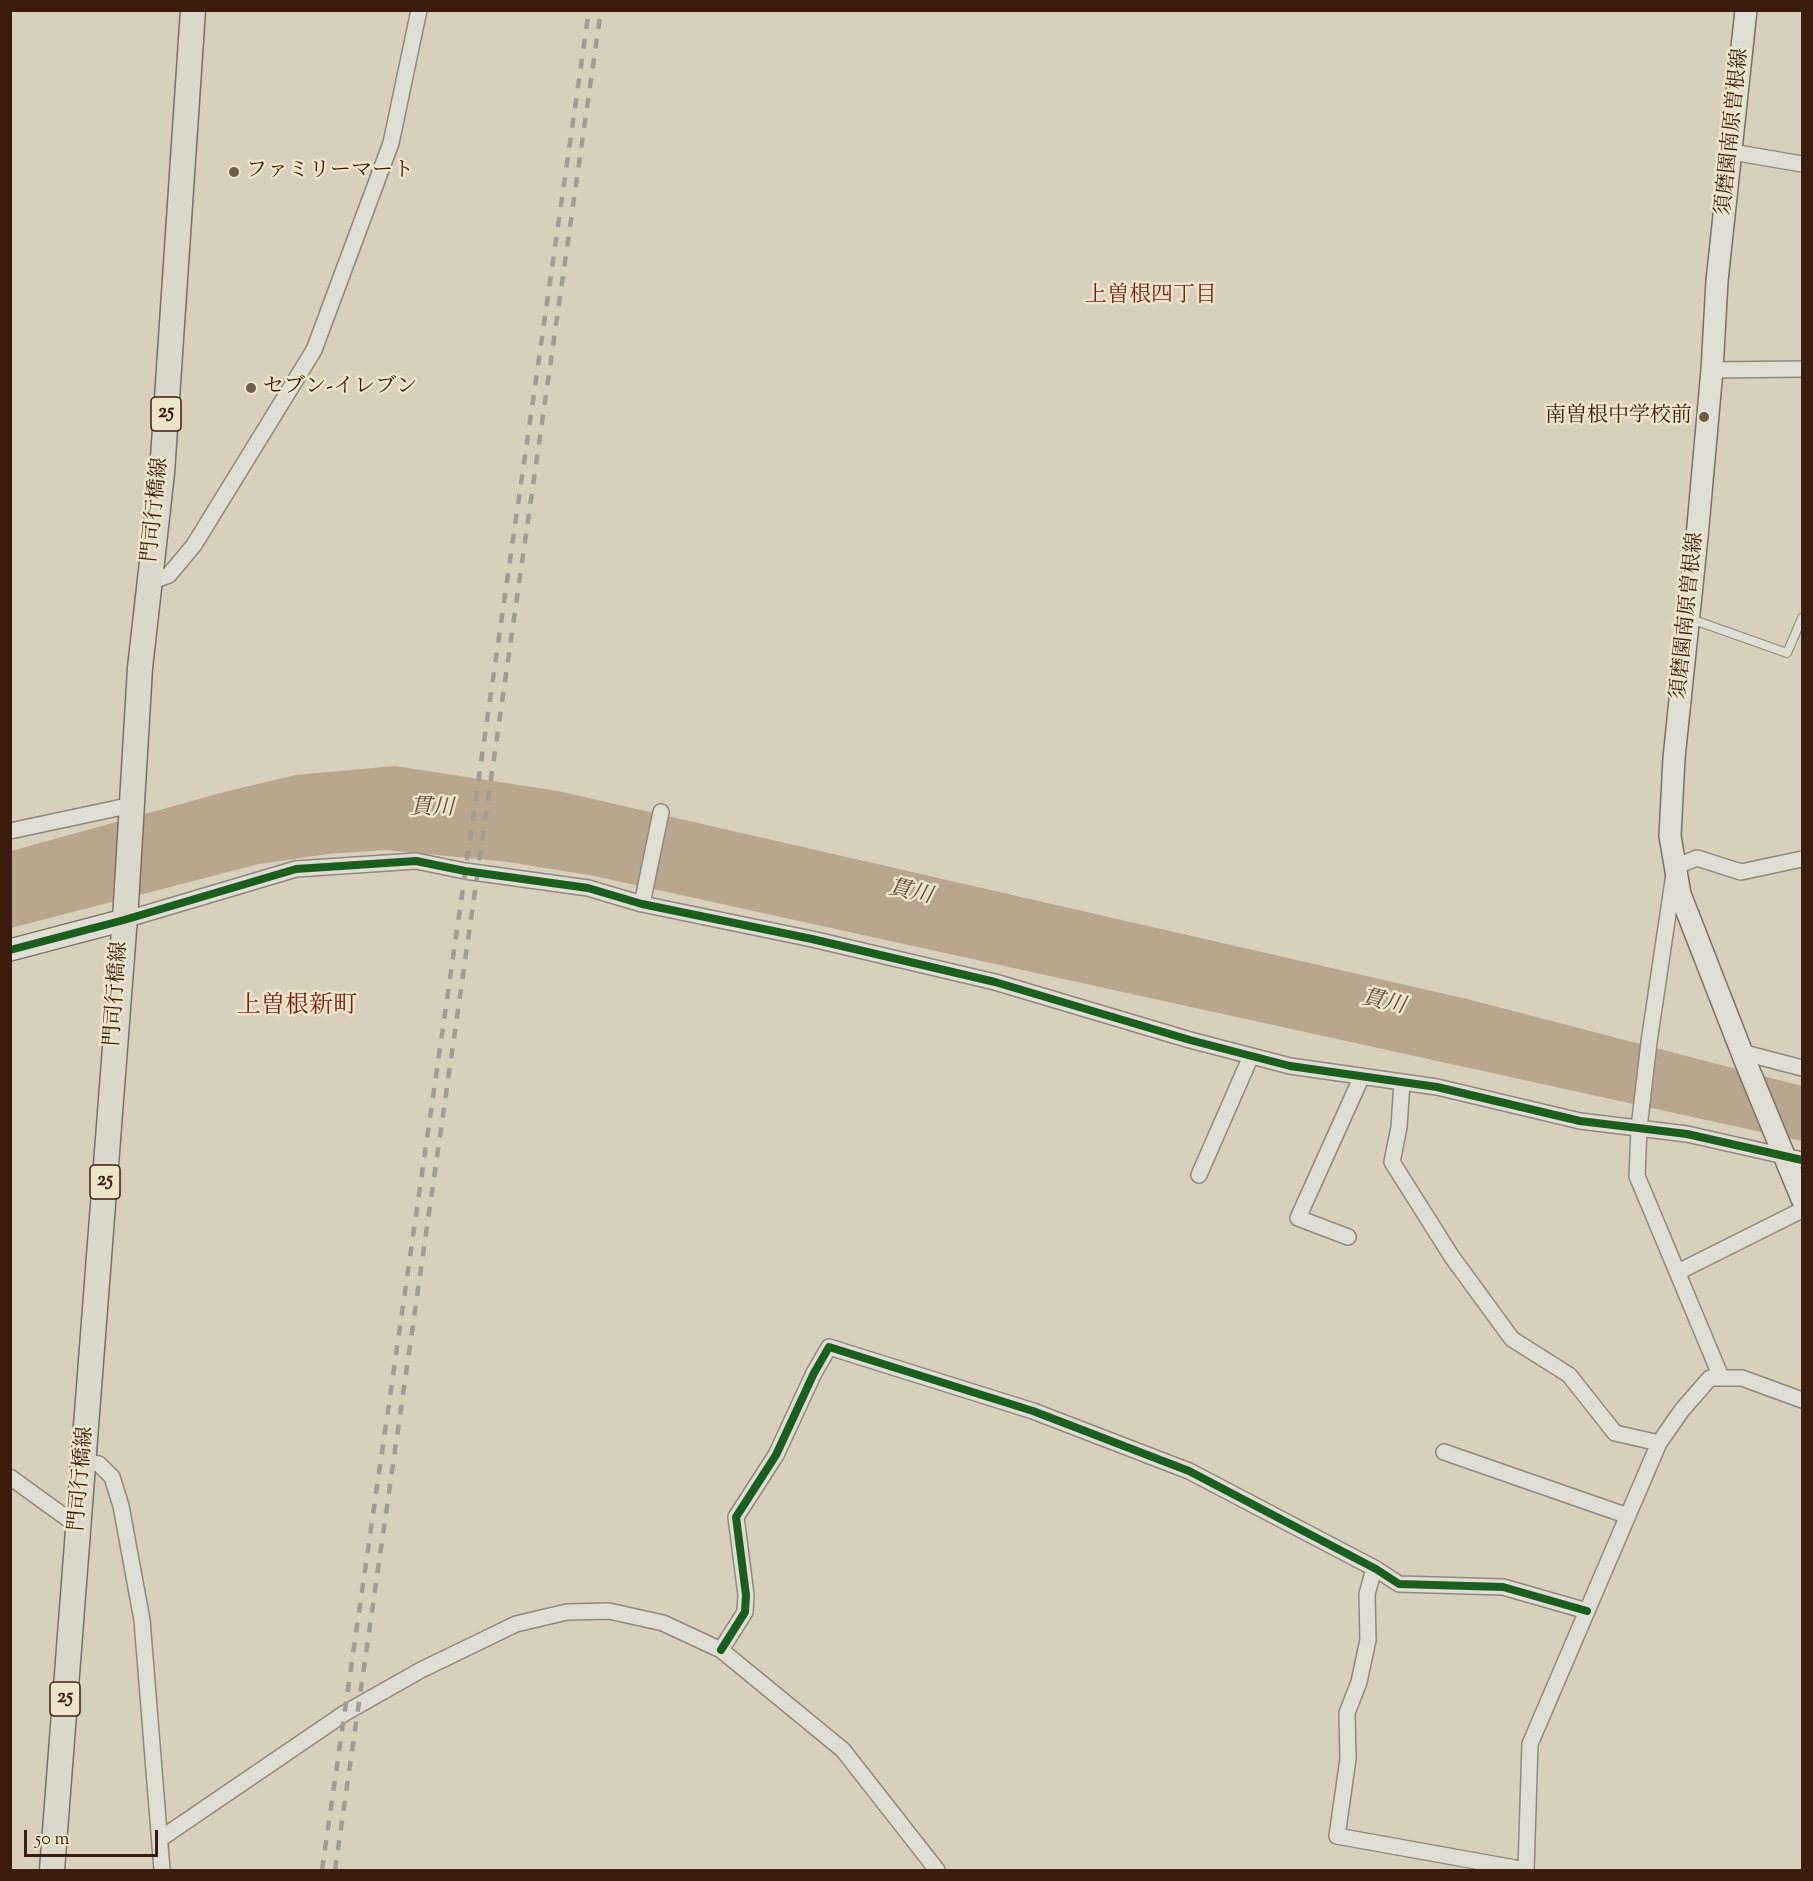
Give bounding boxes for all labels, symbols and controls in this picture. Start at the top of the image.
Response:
street label: 須磨園南原曽根線 [1713,47,1755,217]
place label: ファミリーマート [246,159,414,185]
marker: ファミリーマート [227,165,241,179]
district label: 上曽根四丁目 [1085,284,1217,310]
place label: セブン-イレブン [263,375,417,401]
marker: セブン-イレブン [244,381,258,395]
road number: 25 [151,397,181,431]
place label: 南曽根中学校前 [1545,404,1692,430]
marker: 南曽根中学校前 [1697,410,1711,424]
street label: 門司行橋線 [139,456,175,564]
street label: 須磨園南原曽根線 [1668,531,1710,701]
water label: 貫川 [410,796,454,824]
water label: 貫川 [886,876,934,912]
street label: 門司行橋線 [102,941,134,1047]
water label: 貫川 [1359,986,1407,1022]
district label: 上曽根新町 [237,994,357,1022]
road number: 25 [90,1165,120,1199]
street label: 門司行橋線 [66,1426,100,1532]
road number: 25 [50,1682,80,1716]
scale bar [27,1818,160,1856]
text: 50 m [35,1827,69,1853]

